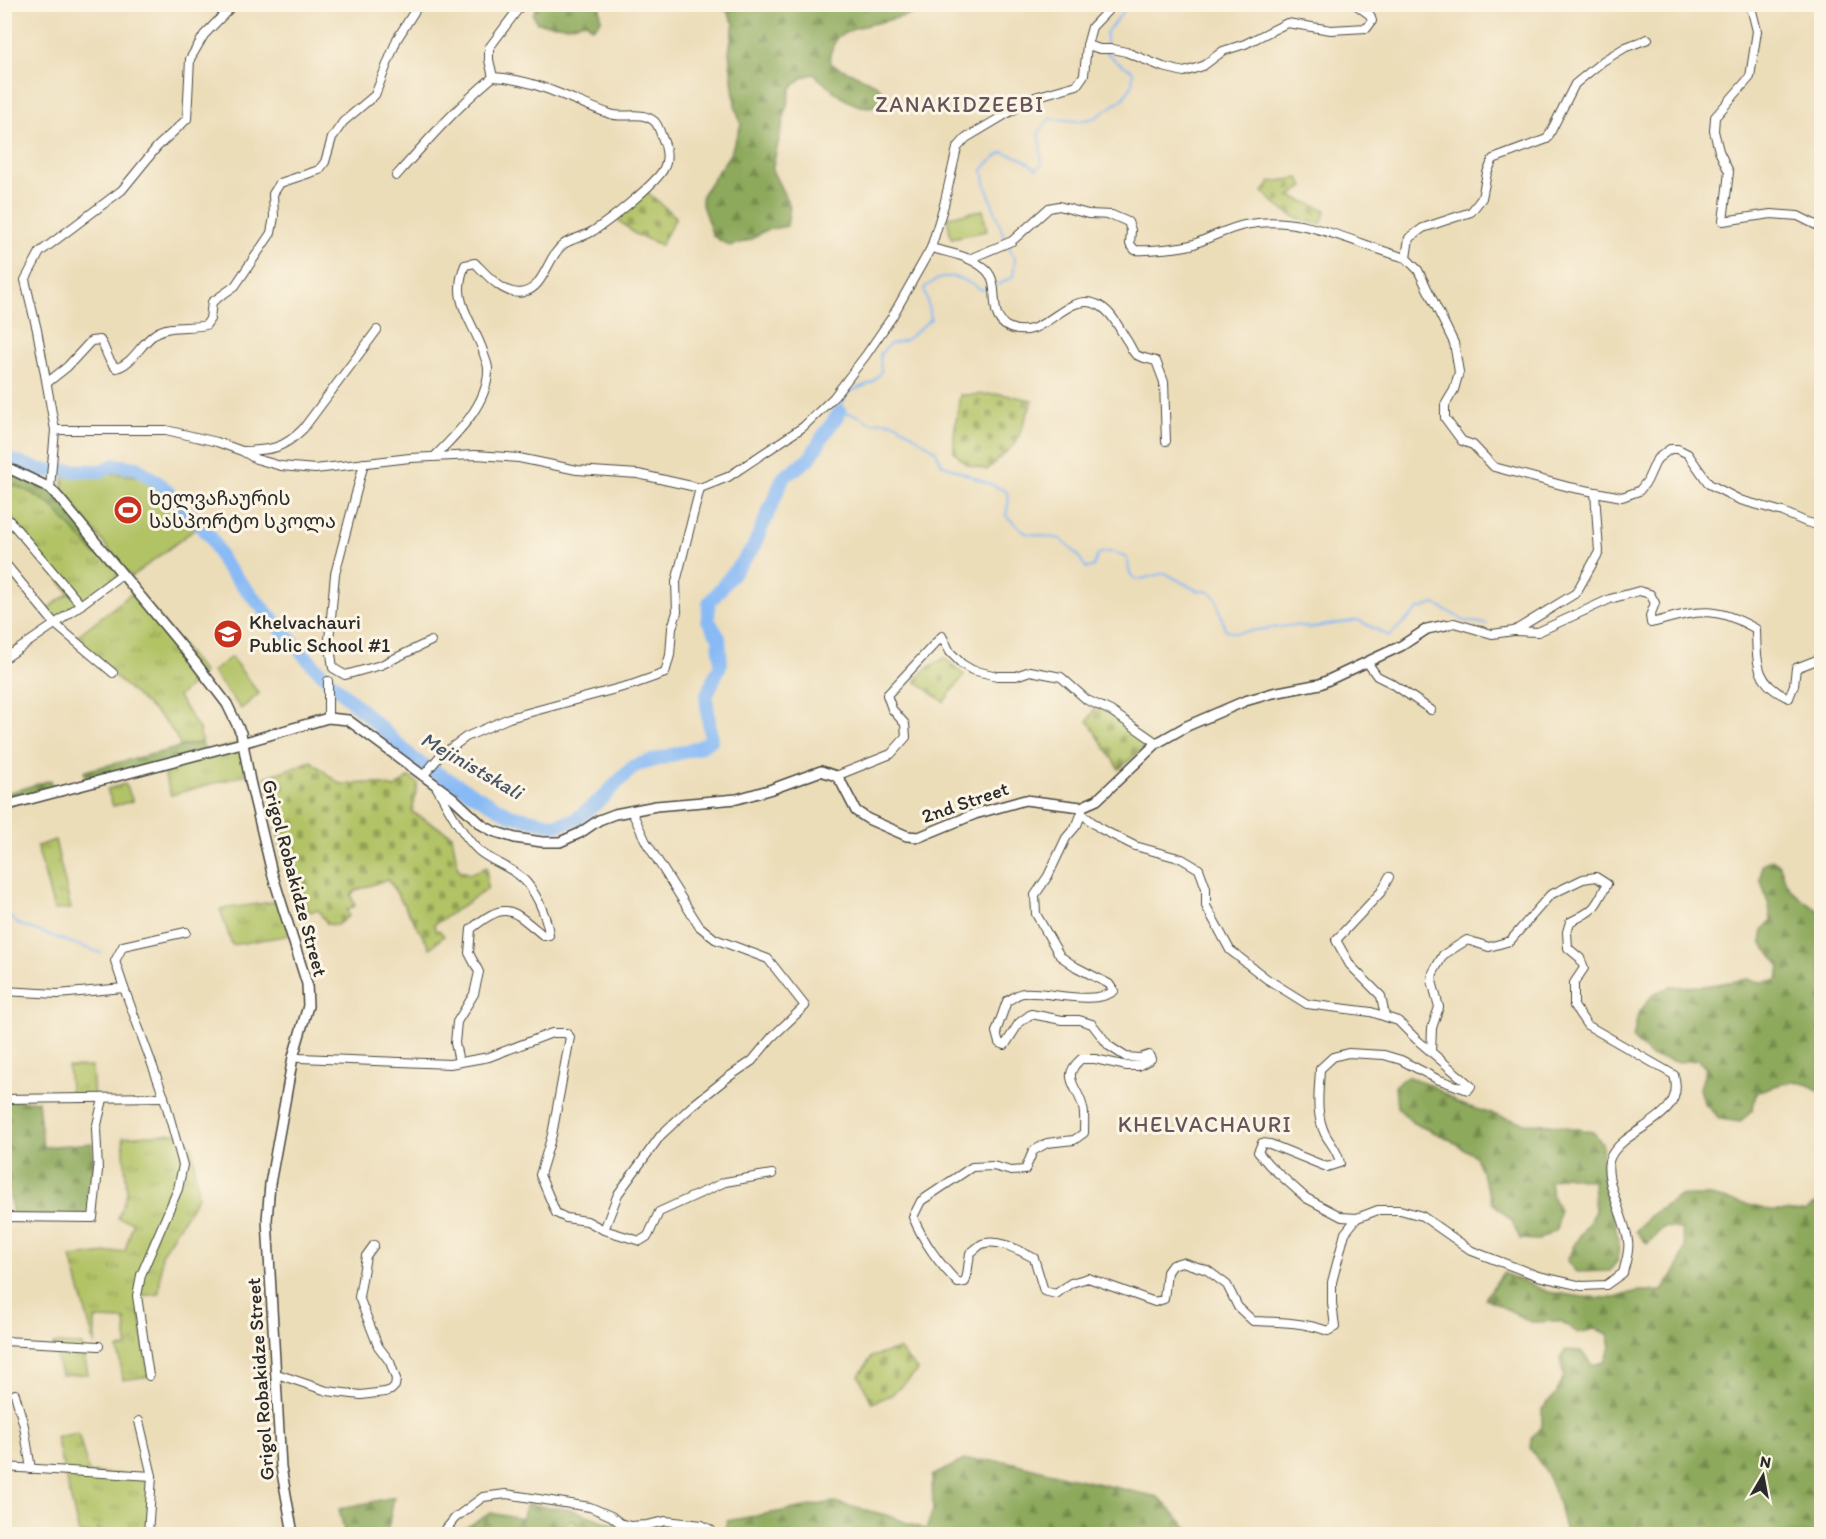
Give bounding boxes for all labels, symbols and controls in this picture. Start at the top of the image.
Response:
district label: ZANAKIDZEEBI [875,91,1045,118]
place label: ხელვაჩაურის სასპორტო სკოლა [149,486,336,534]
sports icon: ხელვაჩაურის სასპორტო სკოლა [112,494,144,526]
place label: Khelvachauri Public School #1 [249,610,390,657]
school or university icon: Khelvachauri Public School #1 [212,618,244,650]
water label: Mejinistskali [417,726,530,805]
street label: 2nd Street [918,776,1012,828]
street label: Grigol Robakidze Street [257,777,333,979]
district label: KHELVACHAURI [1118,1111,1292,1138]
street label: Grigol Robakidze Street [241,1277,279,1481]
north arrow [1733,1446,1793,1506]
text: N [1759,1451,1772,1472]

